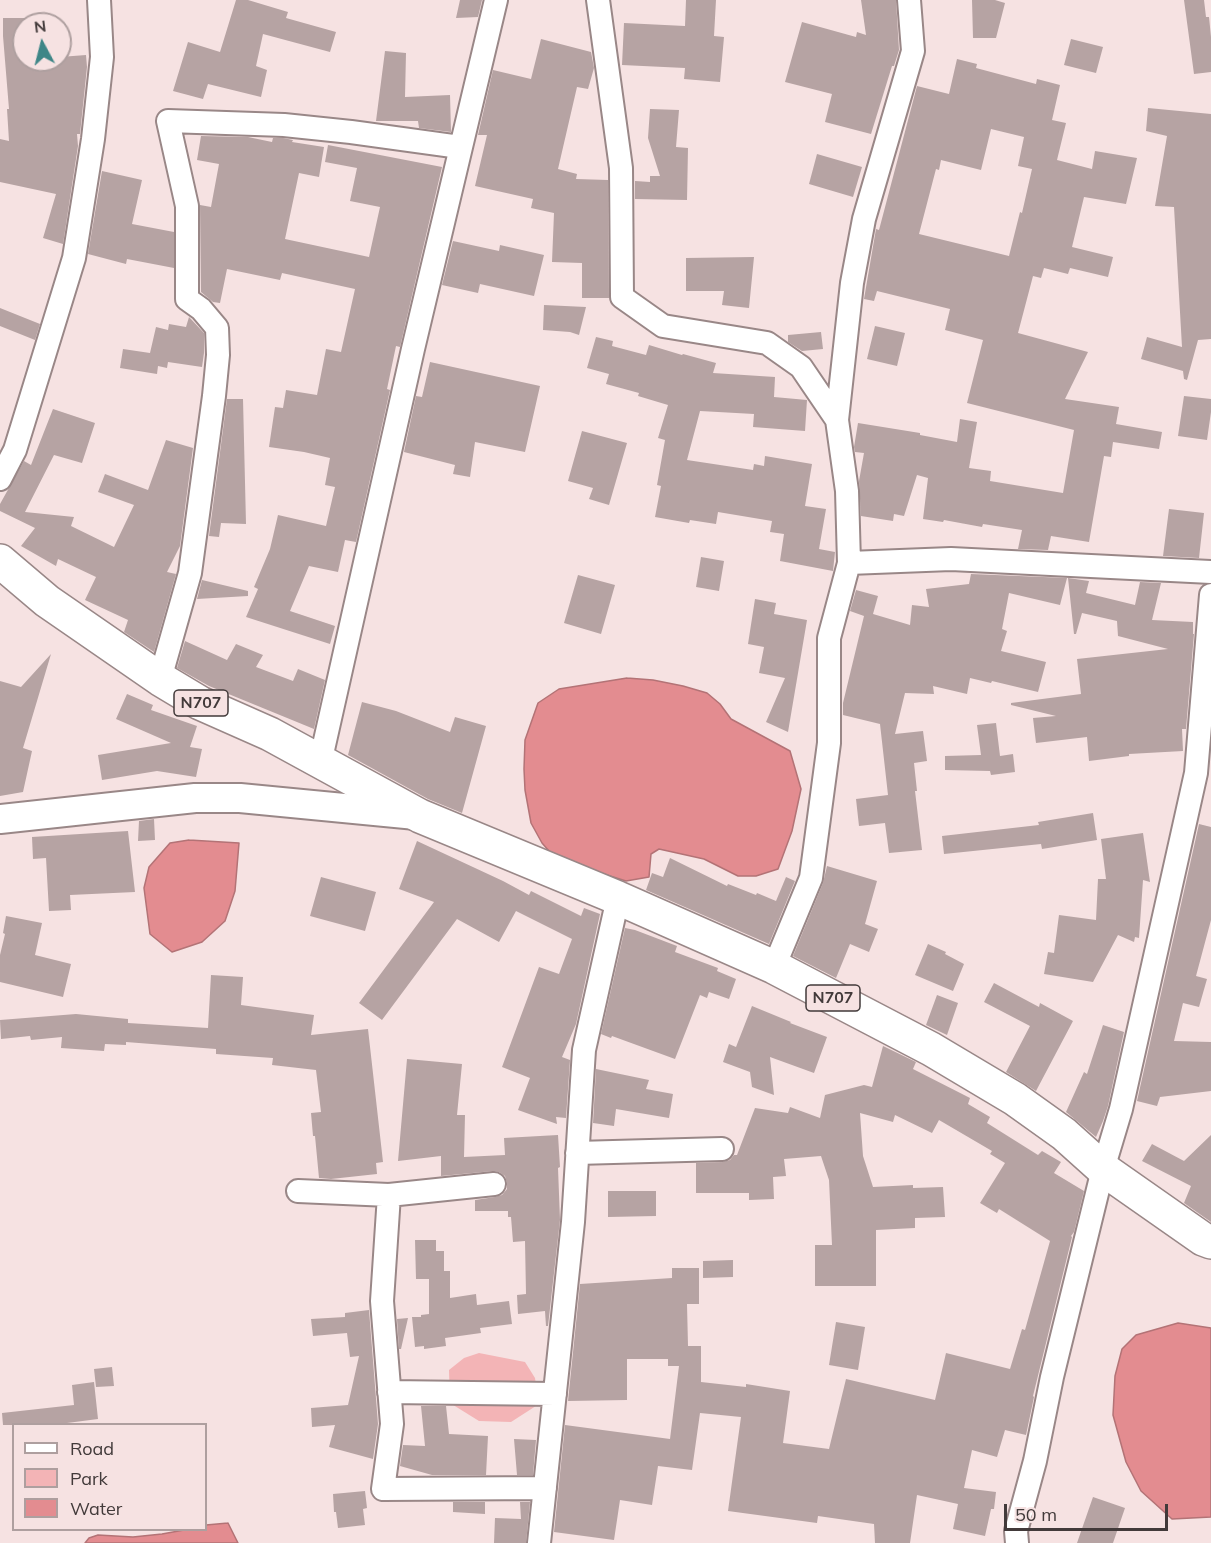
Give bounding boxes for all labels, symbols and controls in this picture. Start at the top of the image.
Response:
north arrow [12,12,72,72]
text: N [33,15,47,37]
road number: N707 [174,690,228,716]
road number: N707 [806,985,860,1011]
legend [12,1423,207,1531]
text: Road [70,1437,114,1460]
text: Park [70,1467,108,1490]
scale bar [1007,1492,1170,1530]
text: Water [70,1497,122,1520]
text: 50 m [1015,1503,1057,1526]

